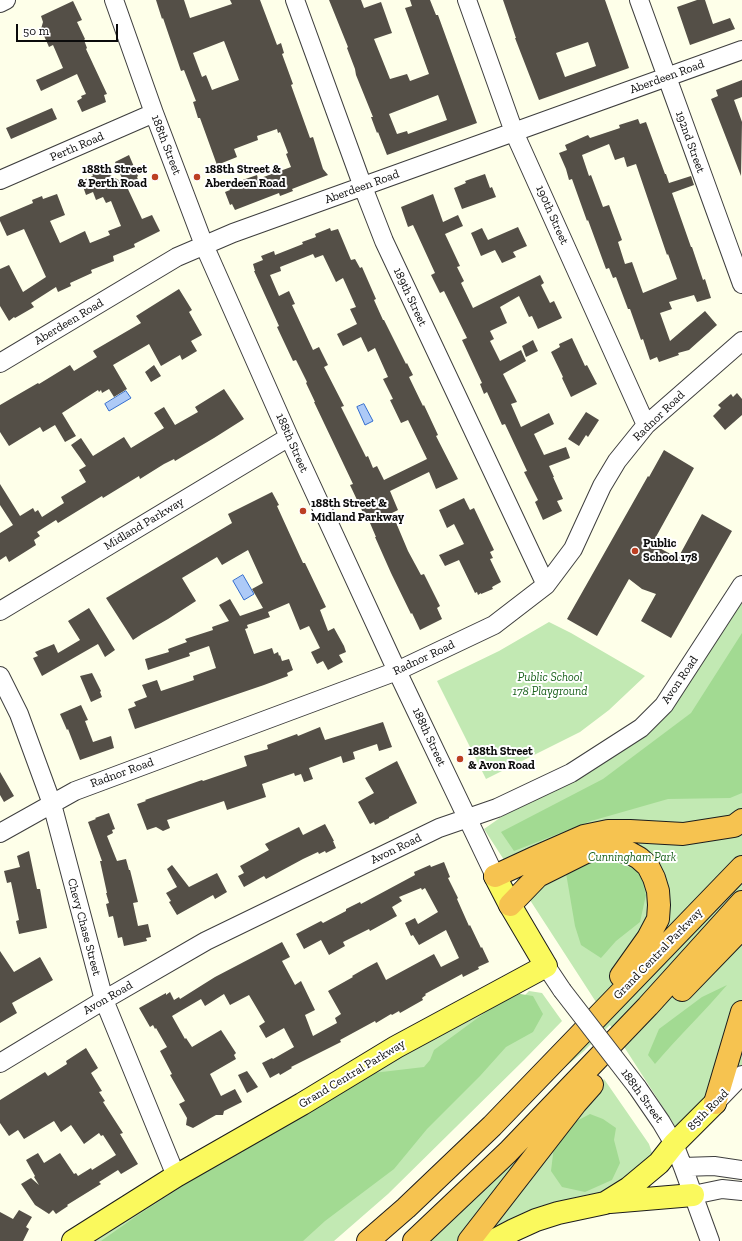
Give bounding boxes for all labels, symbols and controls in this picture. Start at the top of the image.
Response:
scale bar [18,16,120,42]
text: 50 m [23,24,49,38]
street label: Aberdeen Road [628,57,706,97]
street label: 192nd Street [672,109,708,175]
street label: 188th Street [148,113,184,177]
street label: Perth Road [48,129,106,165]
place label: 188th Street & Perth Road [78,163,147,191]
place label: 188th Street & Aberdeen Road [205,163,285,191]
street label: Aberdeen Road [323,167,401,207]
marker: 188th Street & Perth Road [150,172,160,182]
marker: 188th Street & Aberdeen Road [192,172,202,182]
street label: 190th Street [533,183,571,247]
street label: 189th Street [390,265,430,329]
street label: Aberdeen Road [32,296,106,348]
street label: Radnor Road [630,388,688,444]
street label: 188th Street [273,411,311,475]
street label: Midland Parkway [102,495,186,553]
place label: 188th Street & Midland Parkway [311,497,404,525]
marker: 188th Street & Midland Parkway [298,506,308,516]
place label: Public School 178 [643,537,698,565]
marker: Public School 178 [630,546,640,556]
street label: Radnor Road [391,637,457,679]
street label: Avon Road [659,653,701,707]
park label: Public School 178 Playground [513,671,587,699]
street label: 188th Street [409,705,449,769]
place label: 188th Street & Avon Road [468,745,535,773]
marker: 188th Street & Avon Road [455,754,465,764]
street label: Radnor Road [88,755,156,791]
street label: Avon Road [368,831,424,867]
park label: Cunningham Park [588,851,676,865]
street label: Chevy Chase Street [64,877,104,977]
street label: Grand Central Parkway [611,905,705,1003]
street label: Avon Road [81,978,135,1018]
street label: Grand Central Parkway [296,1037,408,1111]
street label: 188th Street [618,1066,666,1126]
street label: 85th Road [684,1086,732,1134]

